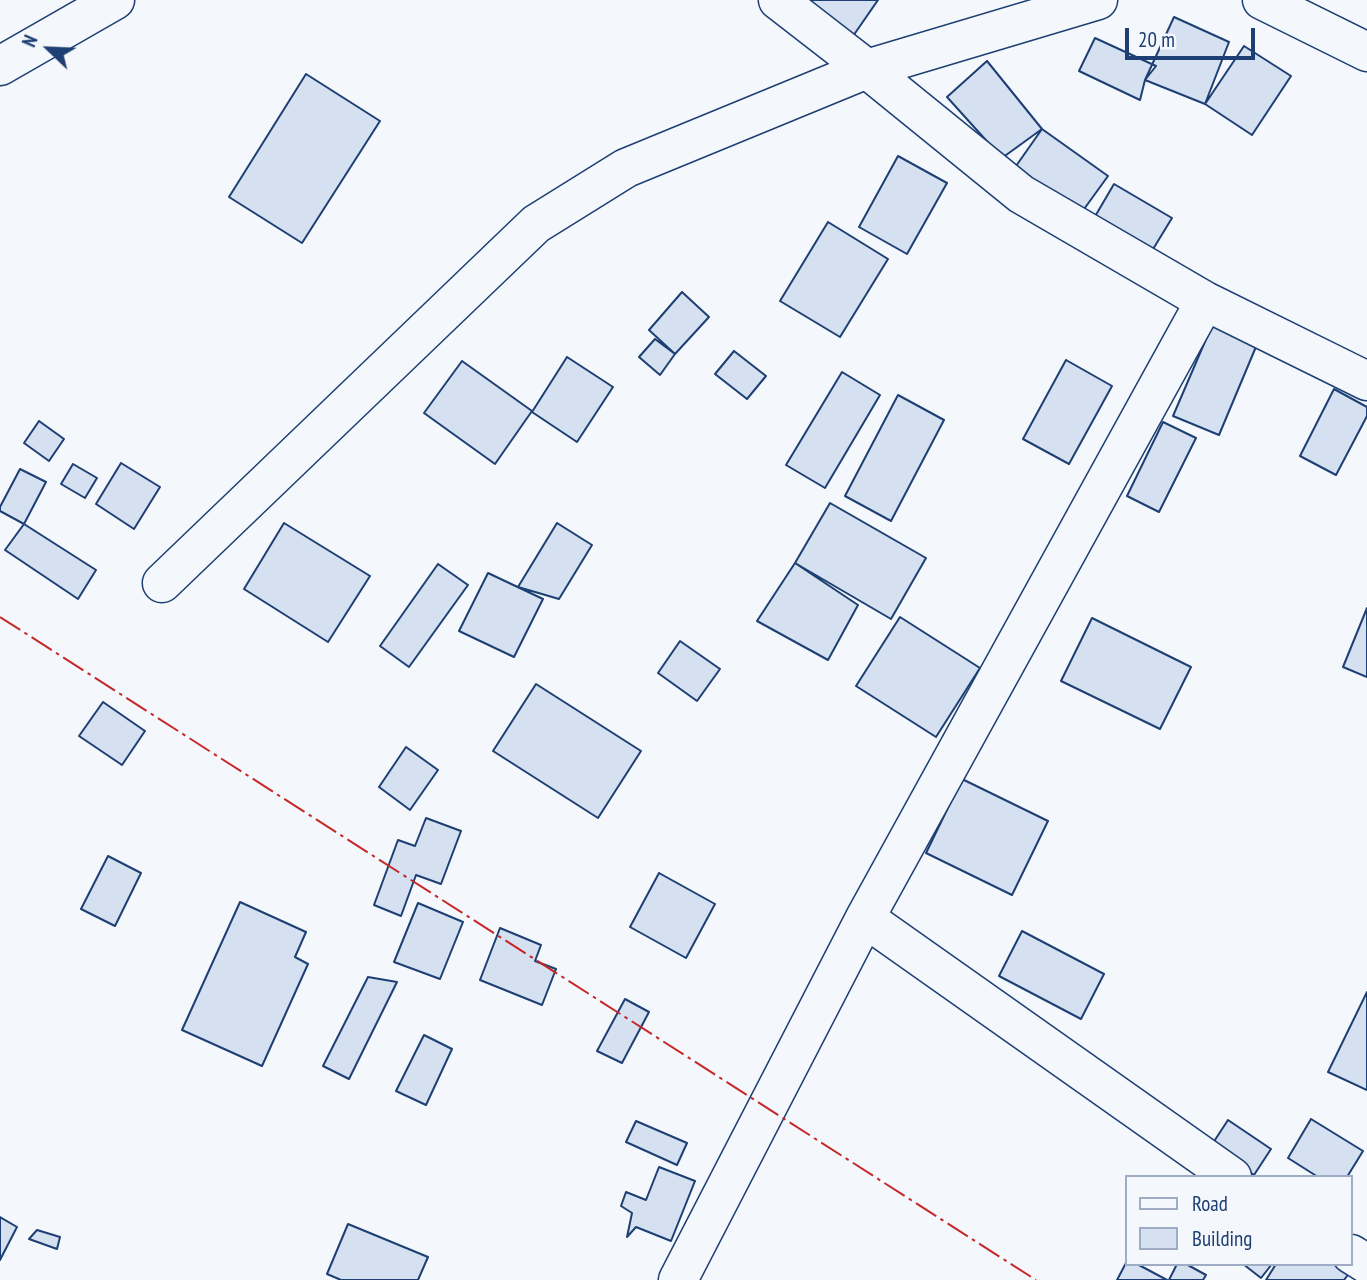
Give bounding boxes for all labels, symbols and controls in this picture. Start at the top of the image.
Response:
north arrow [14,14,84,84]
scale bar [1129,14,1258,58]
text: 20 m [1138,26,1175,53]
text: N [17,31,43,50]
legend [1126,1175,1353,1266]
text: Road [1192,1190,1228,1217]
text: Building [1192,1225,1252,1252]

